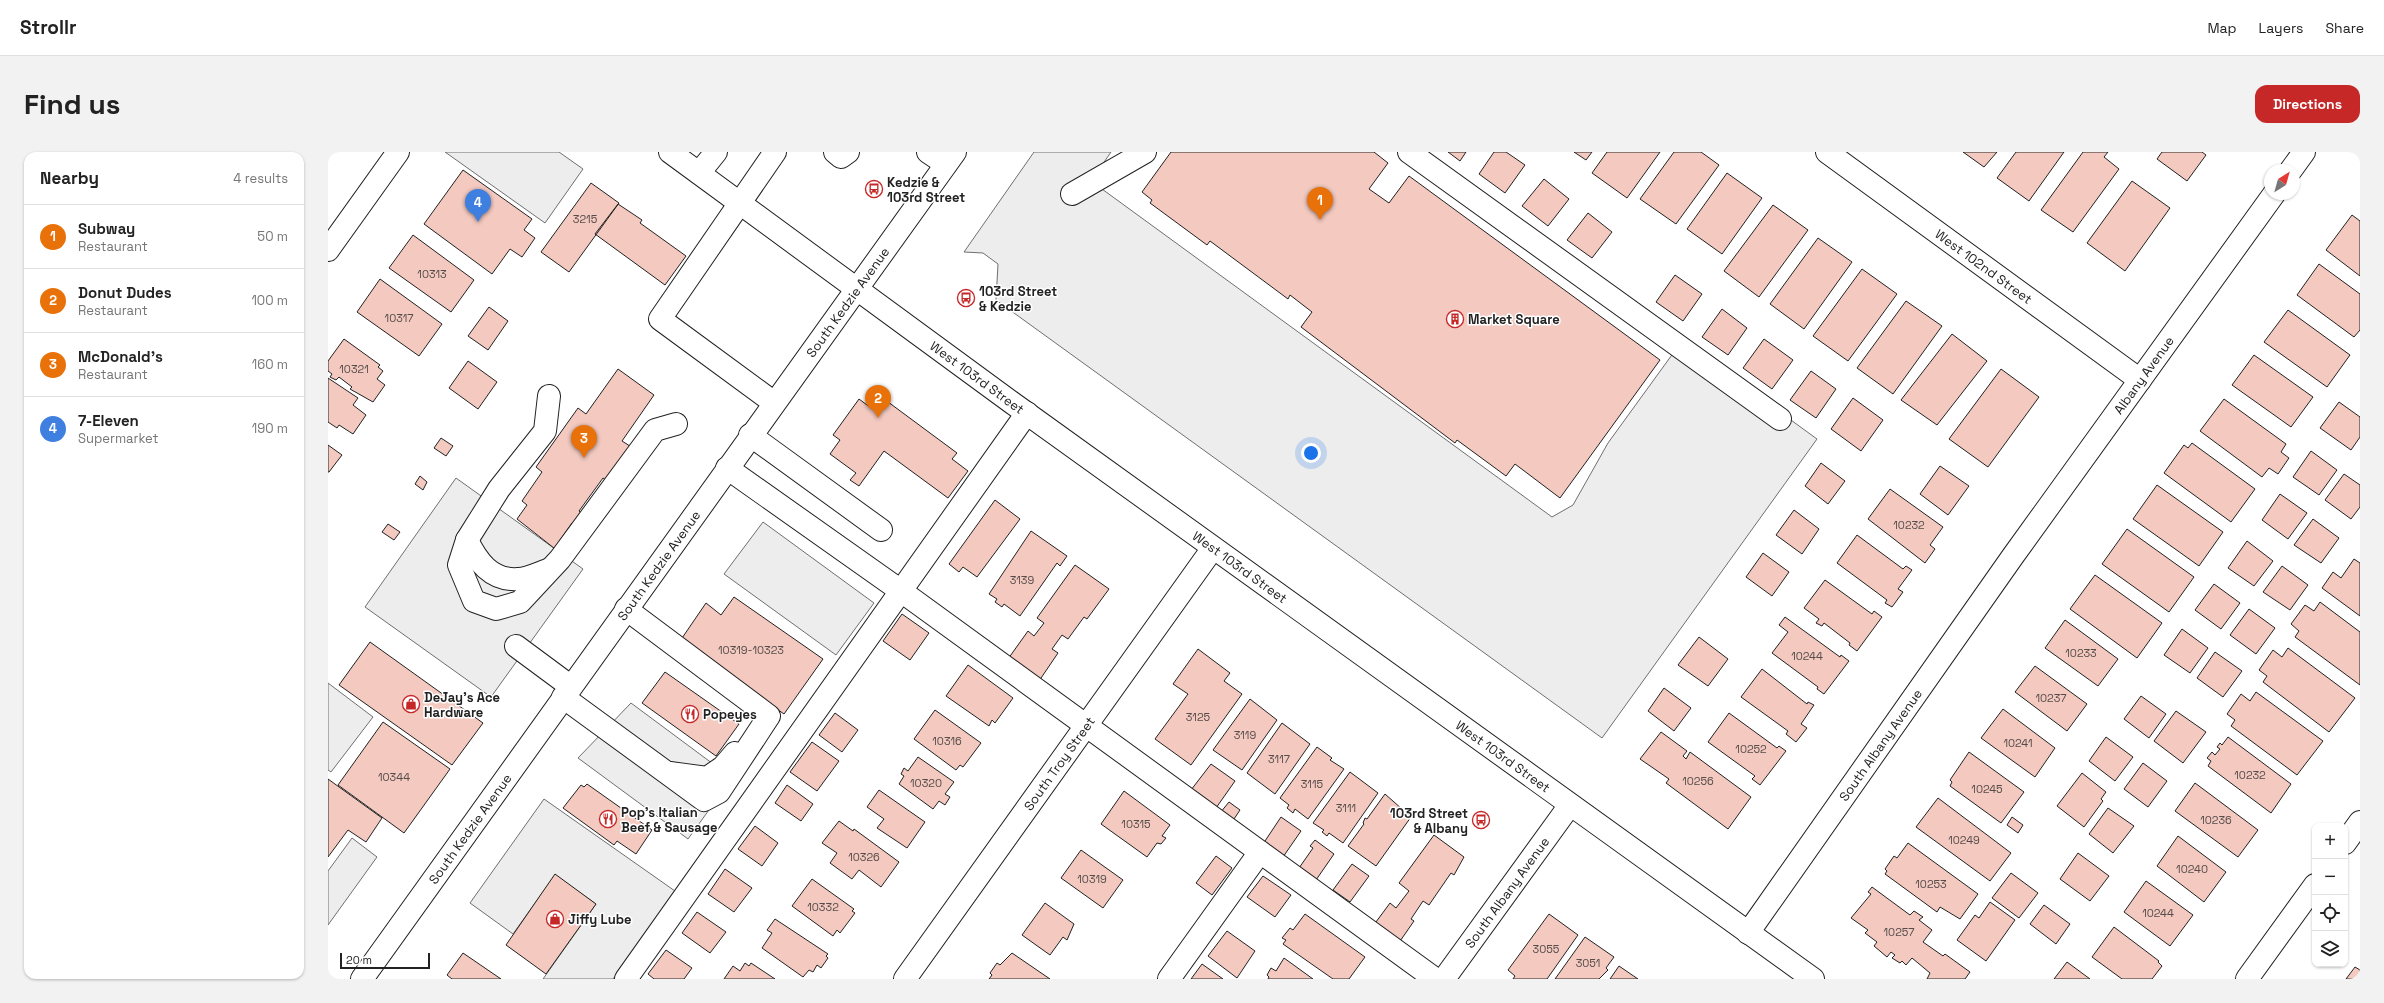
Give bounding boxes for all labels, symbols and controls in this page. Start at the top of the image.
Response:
text: Strollr [20,15,77,40]
text: Map [2207,19,2237,37]
text: Layers [2259,19,2303,37]
text: Share [2325,19,2364,37]
button: Directions [2255,85,2360,123]
text: Find us [24,86,121,122]
north arrow [2264,164,2300,200]
text: Nearby [40,167,99,189]
text: 4 results [233,170,288,187]
place label: Kedzie & 103rd Street [887,174,965,206]
bus stop icon: Kedzie & 103rd Street [864,179,884,199]
pin: 1 [1307,187,1333,220]
pin: 4 [465,189,491,222]
house number: 3215 [573,212,598,226]
text: Subway [78,219,135,238]
street label: West 102nd Street [1932,226,2035,308]
text: 1 [50,228,56,245]
text: 50 m [257,228,288,245]
text: Restaurant [78,238,148,255]
street label: South Kedzie Avenue [802,244,893,361]
house number: 10313 [417,267,447,281]
text: Donut Dudes [78,283,172,302]
place label: 103rd Street & Kedzie [979,283,1057,315]
bus stop icon: 103rd Street & Kedzie [956,288,976,308]
text: 2 [49,292,57,309]
text: 100 m [251,292,288,309]
text: Restaurant [78,302,148,319]
building icon: Market Square [1445,309,1465,329]
house number: 10317 [385,311,413,325]
place label: Market Square [1468,311,1560,328]
street label: Albany Avenue [2110,333,2178,418]
street label: West 103rd Street [926,337,1027,418]
text: McDonald's [78,347,163,366]
text: 3 [49,356,57,373]
text: 160 m [252,356,288,373]
house number: 10321 [339,362,369,376]
text: Restaurant [78,366,148,383]
pin: 2 [865,385,891,418]
text: 7-Eleven [78,411,139,430]
text: 4 [49,420,57,437]
text: 190 m [252,420,288,437]
pin: 3 [571,425,597,458]
text: Supermarket [78,430,159,447]
your location [1301,443,1321,463]
street label: South Kedzie Avenue [614,507,704,624]
house number: 10232 [1893,518,1925,532]
street label: West 103rd Street [1189,527,1291,607]
house number: 3139 [1010,573,1034,587]
house number: 10319-10323 [718,643,784,657]
house number: 10233 [2065,646,2097,660]
house number: 10244 [1791,649,1823,663]
street label: South Albany Avenue [1835,686,1926,805]
place label: DeJay's Ace Hardware [424,689,500,721]
house number: 10237 [2035,691,2067,705]
shop icon: DeJay's Ace Hardware [401,694,421,714]
restaurant icon: Popeyes [680,704,700,724]
place label: Popeyes [703,706,757,723]
house number: 3125 [1186,710,1211,724]
street label: South Troy Street [1020,713,1099,814]
street label: West 103rd Street [1452,717,1554,796]
house number: 3119 [1234,728,1256,742]
house number: 10316 [932,734,962,748]
house number: 10241 [2003,736,2033,750]
house number: 10252 [1735,742,1767,756]
house number: 3117 [1268,752,1290,766]
house number: 10232 [2234,768,2266,782]
house number: 10344 [378,770,410,784]
street label: South Kedzie Avenue [425,770,516,887]
house number: 10256 [1682,774,1714,788]
house number: 10320 [910,776,942,790]
house number: 3115 [1301,777,1324,791]
house number: 10245 [1971,782,2003,796]
house number: 3111 [1336,801,1356,815]
place label: Pop's Italian Beef & Sausage [621,804,718,836]
place label: 103rd Street & Albany [1390,805,1468,837]
restaurant icon: Pop's Italian Beef & Sausage [598,809,618,829]
bus stop icon: 103rd Street & Albany [1471,810,1491,830]
house number: 10236 [2200,813,2232,827]
house number: 10315 [1121,817,1151,831]
map controls [2312,823,2348,967]
button: + [2312,823,2348,859]
house number: 10249 [1948,833,1980,847]
street label: South Albany Avenue [1461,834,1553,952]
house number: 10326 [848,850,880,864]
button: − [2312,859,2348,895]
house number: 10240 [2176,862,2208,876]
house number: 10319 [1077,872,1107,886]
house number: 10253 [1915,877,1947,891]
button: locate [2312,895,2348,931]
house number: 10332 [807,900,839,914]
house number: 10244 [2142,906,2174,920]
shop icon: Jiffy Lube [545,909,565,929]
place label: Jiffy Lube [568,911,631,928]
house number: 10257 [1884,925,1914,939]
button: layers [2312,931,2348,967]
house number: 3055 [1533,942,1560,956]
scale bar [340,951,430,970]
text: 20 m [346,953,372,967]
house number: 3051 [1576,956,1600,970]

